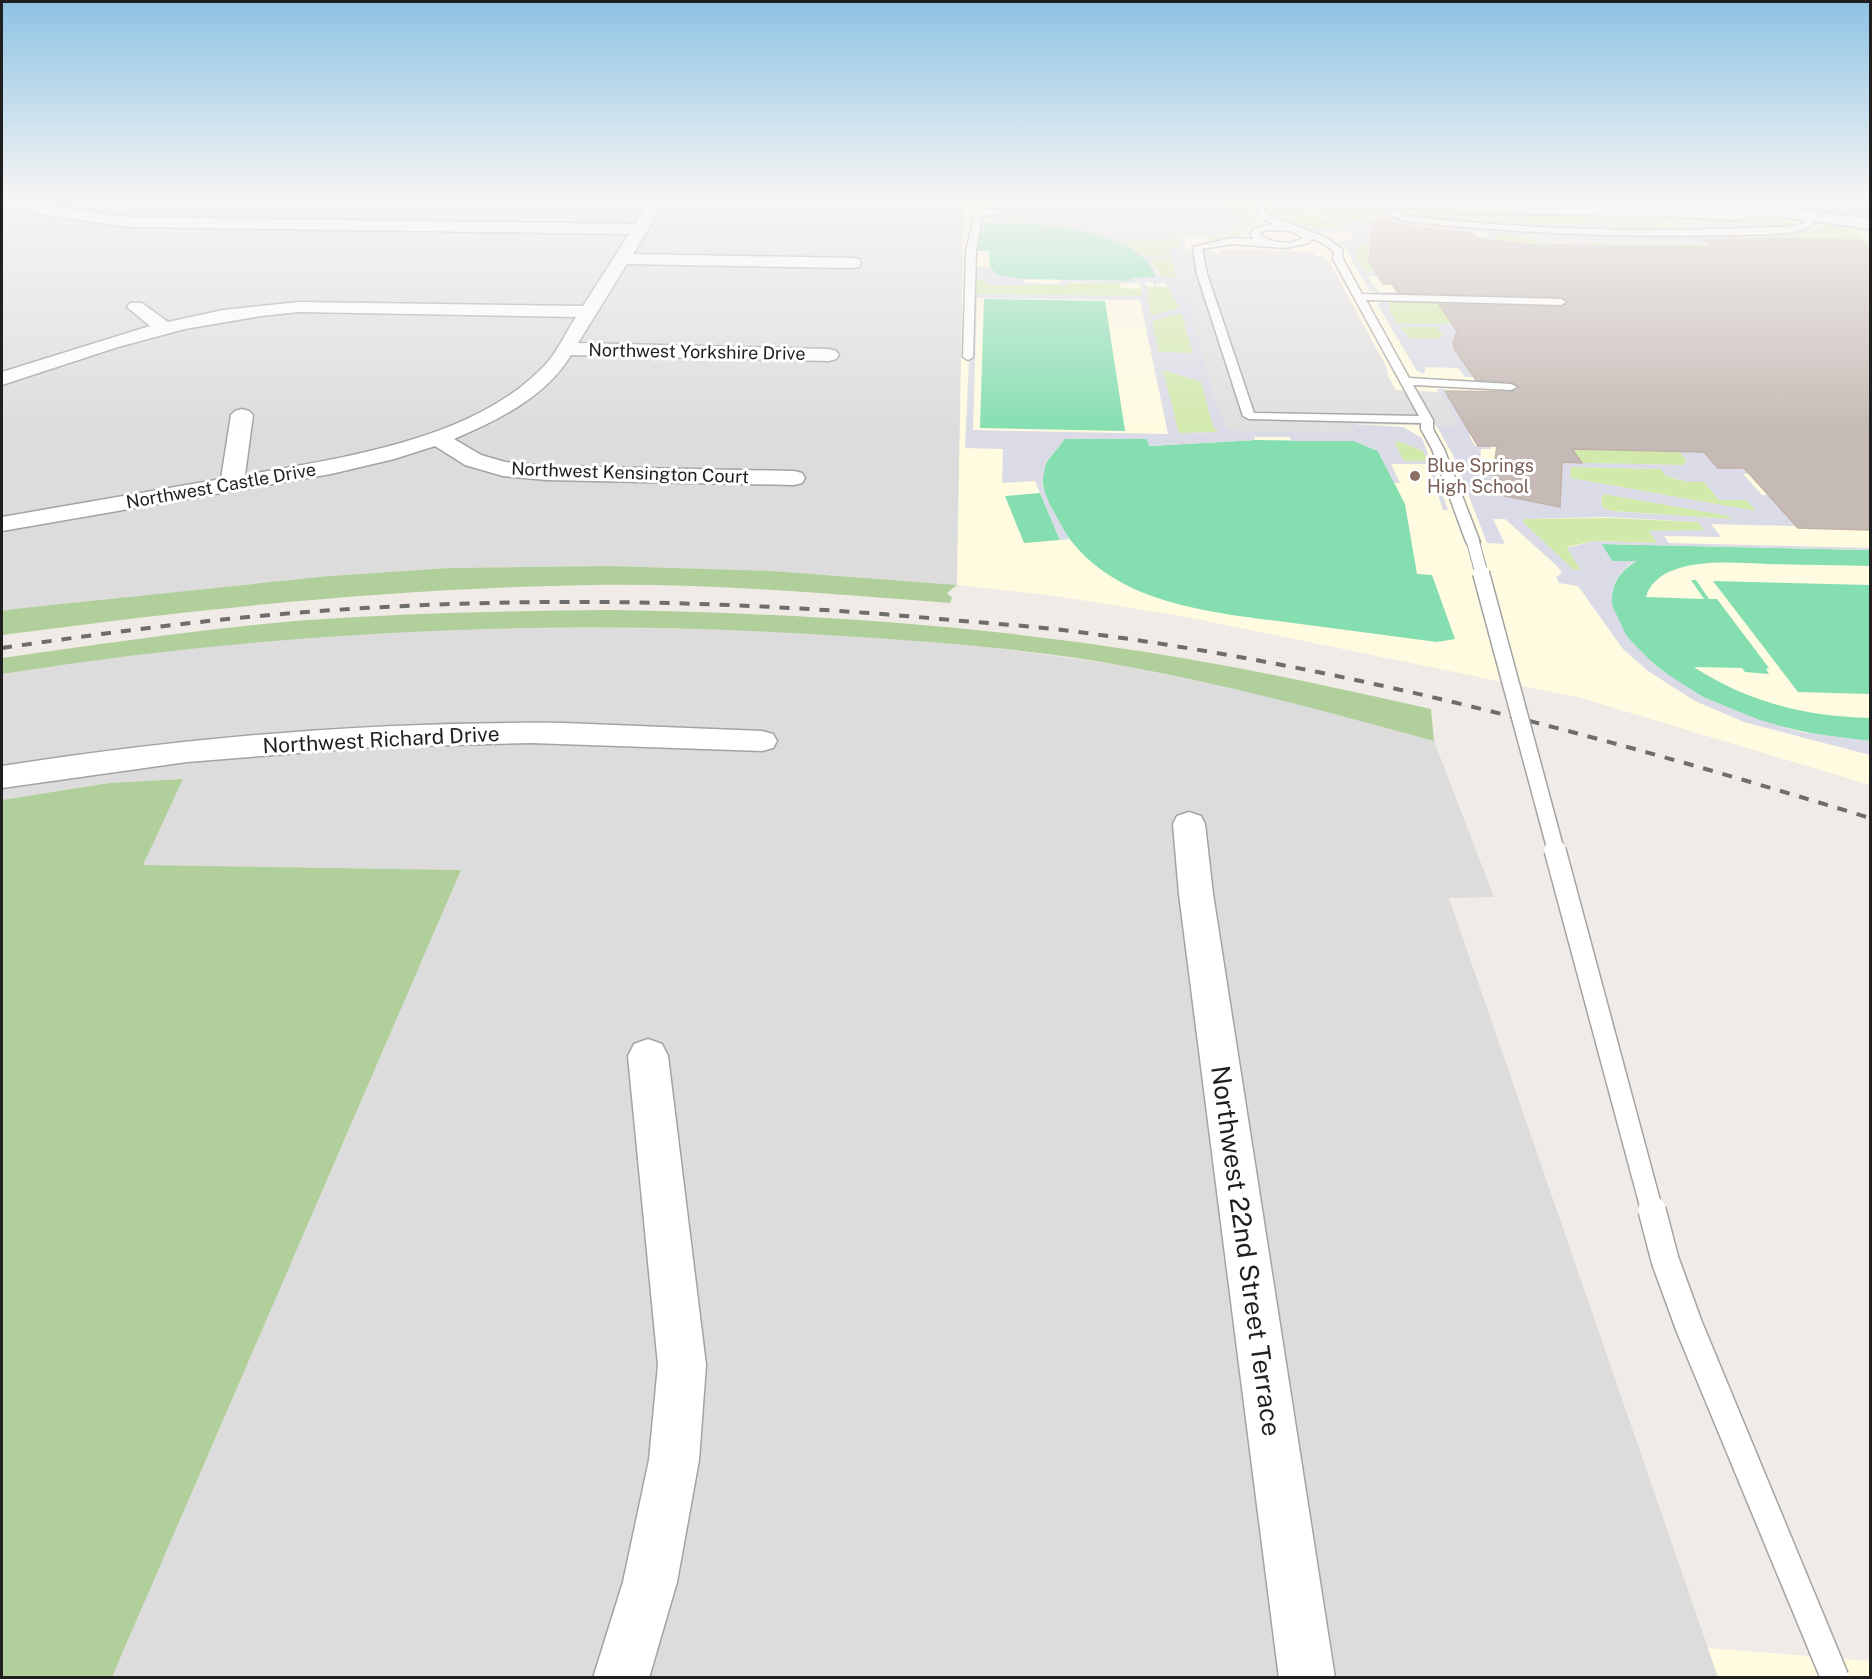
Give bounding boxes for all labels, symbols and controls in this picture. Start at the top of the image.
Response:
street label: Northwest Yorkshire Drive [588,339,806,364]
place label: Blue Springs High School [1427,455,1534,497]
street label: Northwest Castle Drive [124,458,317,513]
street label: Northwest Kensington Court [511,458,749,487]
marker: Blue Springs High School [1408,469,1422,483]
street label: Northwest Richard Drive [262,721,500,758]
street label: Northwest 22nd Street Terrace [1205,1064,1288,1438]

